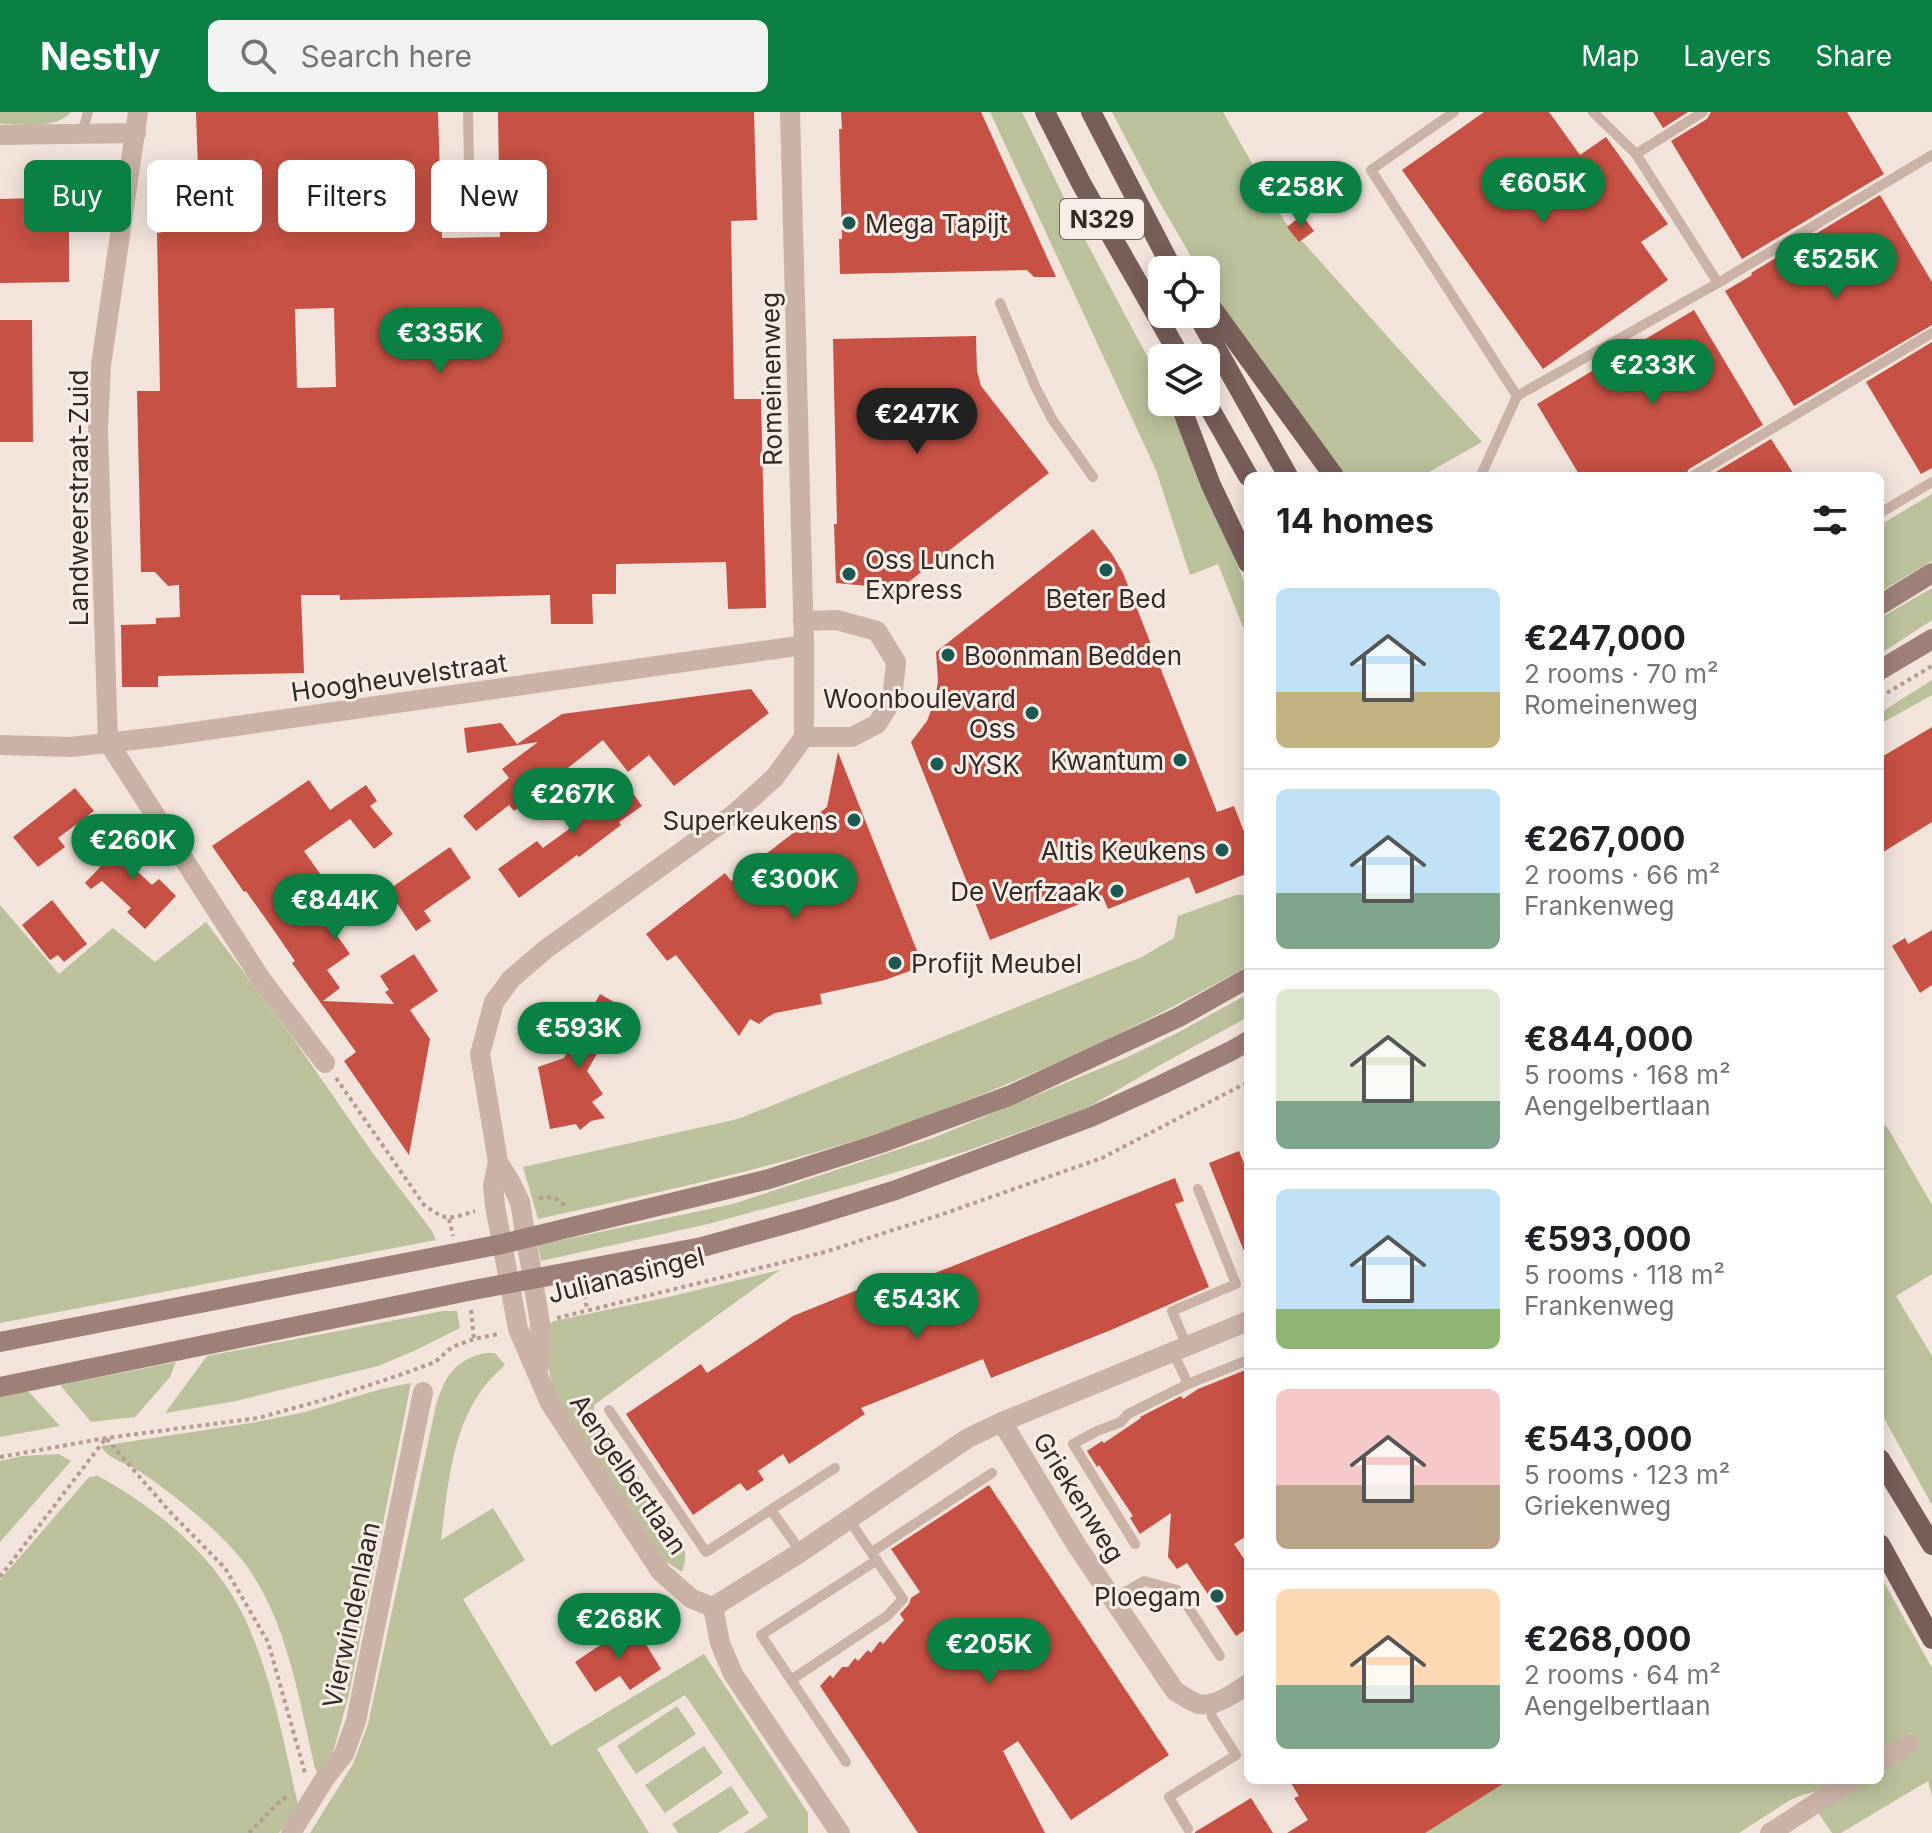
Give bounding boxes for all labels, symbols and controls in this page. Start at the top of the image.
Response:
search box [208,20,768,92]
text: Nestly [40,33,160,79]
icon: search [236,34,280,78]
text: Search here [300,38,472,74]
text: Map [1581,39,1639,73]
text: Layers [1683,39,1771,73]
text: Share [1815,39,1892,73]
pin: €605K [1487,157,1599,225]
chip: Buy [24,160,131,232]
chip: Rent [147,160,262,232]
chip: Filters [278,160,415,232]
chip: New [431,160,547,232]
pin: €258K [1245,161,1357,229]
text: €605K [1499,167,1587,198]
text: €258K [1258,171,1344,202]
road number: N329 [1060,199,1144,239]
place label: Mega Tapijt [865,208,1008,239]
marker: Mega Tapijt [840,214,858,232]
pin: €525K [1780,233,1892,301]
text: €525K [1793,243,1879,274]
map controls [1148,256,1220,416]
button: locate [1148,256,1220,328]
street label: Romeinenweg [754,292,788,466]
pin: €335K [384,307,496,375]
text: €335K [397,317,483,348]
pin: €233K [1597,339,1709,407]
button: layers [1148,344,1220,416]
text: €233K [1610,349,1696,380]
street label: Landweerstraat-Zuid [63,370,94,626]
pin: €247K [861,388,973,456]
text: €247K [874,398,960,429]
icon: filters [1808,498,1852,542]
text: 14 homes [1276,500,1434,541]
place label: Oss Lunch Express [865,544,995,605]
marker: Beter Bed [1097,561,1115,579]
marker: Oss Lunch Express [840,565,858,583]
place label: Beter Bed [1046,583,1166,614]
text: €247,000 [1524,617,1686,658]
icon: home [1340,620,1436,716]
place label: Boonman Bedden [964,640,1182,671]
marker: Boonman Bedden [939,646,957,664]
street label: Hoogheuvelstraat [289,647,509,707]
text: 2 rooms · 70 m² [1524,658,1719,689]
place label: Woonboulevard Oss [823,683,1016,744]
text: Romeinenweg [1524,689,1698,720]
marker: Woonboulevard Oss [1023,704,1041,722]
place label: Kwantum [1050,745,1164,776]
place label: JYSK [953,749,1020,780]
marker: Kwantum [1171,751,1189,769]
marker: JYSK [928,755,946,773]
pin: €267K [517,768,629,836]
text: €267K [531,778,615,809]
place label: Superkeukens [663,805,838,836]
marker: Superkeukens [845,811,863,829]
pin: €260K [77,814,189,882]
text: €267,000 [1524,818,1685,859]
icon: home [1340,821,1436,917]
text: €260K [89,824,177,855]
place label: Altis Keukens [1041,835,1206,866]
marker: Altis Keukens [1213,841,1231,859]
pin: €300K [739,853,851,921]
text: 2 rooms · 66 m² [1524,859,1720,890]
text: €300K [751,863,839,894]
pin: €844K [279,874,391,942]
place label: De Verfzaak [950,876,1101,907]
marker: De Verfzaak [1108,882,1126,900]
text: €844K [291,884,379,915]
text: Frankenweg [1524,890,1674,921]
place label: Profijt Meubel [911,948,1082,979]
marker: Profijt Meubel [886,954,904,972]
pin: €593K [523,1002,635,1070]
text: €593K [536,1012,622,1043]
text: €844,000 [1524,1018,1693,1059]
icon: home [1340,1021,1436,1117]
text: 5 rooms · 168 m² [1524,1059,1731,1090]
text: Aengelbertlaan [1524,1090,1711,1121]
text: €593,000 [1524,1218,1691,1259]
icon: home [1340,1221,1436,1317]
street label: Julianasingel [545,1241,707,1309]
text: 5 rooms · 118 m² [1524,1259,1725,1290]
pin: €543K [861,1273,973,1341]
text: €543K [873,1283,961,1314]
text: Frankenweg [1524,1290,1674,1321]
street label: Aengelbertlaan [564,1388,694,1560]
text: €543,000 [1524,1418,1692,1459]
icon: home [1340,1421,1436,1517]
street label: Griekenweg [1027,1426,1131,1568]
text: 5 rooms · 123 m² [1524,1459,1730,1490]
text: Griekenweg [1524,1490,1671,1521]
street label: Vierwindenlaan [316,1519,386,1711]
place label: Ploegam [1094,1581,1201,1612]
marker: Ploegam [1208,1587,1226,1605]
pin: €268K [563,1593,675,1661]
text: €268K [576,1603,662,1634]
pin: €205K [933,1618,1045,1686]
text: €268,000 [1524,1618,1691,1659]
icon: home [1340,1621,1436,1717]
text: €205K [945,1628,1033,1659]
text: 2 rooms · 64 m² [1524,1659,1721,1690]
text: Aengelbertlaan [1524,1690,1711,1721]

